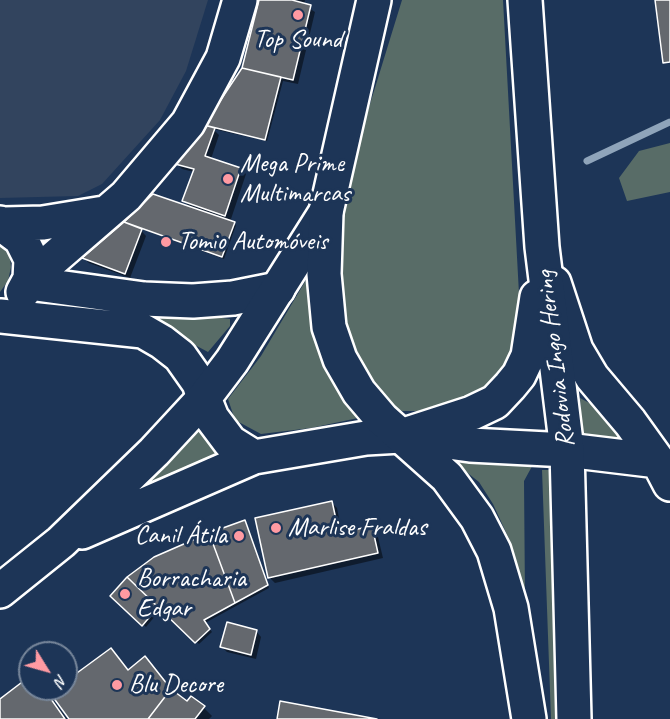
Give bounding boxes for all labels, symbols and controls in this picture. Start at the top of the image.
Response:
marker: Top Sound [291,8,305,22]
place label: Top Sound [254,24,342,56]
place label: Mega Prime Multimarcas [240,148,350,210]
marker: Mega Prime Multimarcas [221,172,235,186]
place label: Tomio Automóveis [178,226,328,258]
marker: Tomio Automóveis [159,235,173,249]
street label: Rodovia Ingo Hering [530,269,582,449]
place label: Marlise Fraldas [288,512,426,544]
place label: Canil Átila [135,520,227,552]
marker: Marlise Fraldas [269,521,283,535]
marker: Canil Átila [232,529,246,543]
place label: Borracharia Edgar [137,563,246,624]
marker: Borracharia Edgar [118,587,132,601]
north arrow [18,641,78,701]
place label: Blu Decore [129,669,223,701]
text: N [50,671,72,691]
marker: Blu Decore [110,678,124,692]

